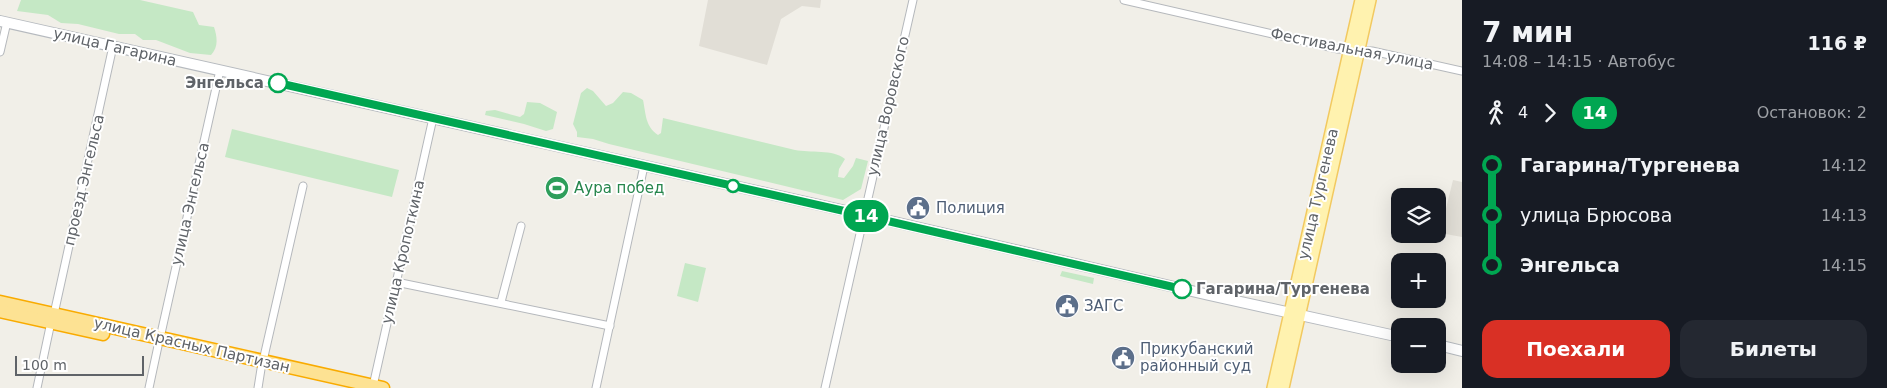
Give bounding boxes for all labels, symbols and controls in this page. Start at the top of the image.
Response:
text: 7 мин [1482,16,1573,49]
street label: улица Гагарина [52,24,178,70]
street label: Фестивальная улица [1269,24,1435,74]
text: 116 ₽ [1808,32,1867,54]
street label: улица Воровского [863,34,913,178]
text: 14:08 – 14:15 · Автобус [1482,52,1675,71]
marker: Энгельса [268,73,288,93]
place label: Энгельса [185,74,264,92]
icon: walk [1482,99,1510,127]
icon: forward [1536,99,1564,127]
text: 14 [1582,102,1607,123]
text: 4 [1518,103,1528,122]
text: Остановок: 2 [1757,103,1867,122]
street label: проезд Энгельса [60,113,108,247]
street label: улица Тургенева [1294,127,1342,261]
street label: улица Энгельса [167,141,213,267]
text: Гагарина/Тургенева [1520,154,1740,176]
text: 14:12 [1821,156,1867,175]
sports icon: Аура побед [544,175,570,201]
street label: улица Кропоткина [378,178,428,326]
place label: Аура побед [574,179,664,197]
unlabelled marker [726,179,740,193]
map controls [1391,188,1446,373]
button: layers [1391,188,1446,243]
public building icon: Полиция [905,195,931,221]
place label: Полиция [936,199,1005,217]
line badge: 14 [844,200,888,232]
text: улица Брюсова [1520,204,1672,226]
text: 14 [853,205,879,226]
text: 14:13 [1821,206,1867,225]
button: + [1391,253,1446,308]
text: Энгельса [1520,254,1620,276]
text: 14:15 [1821,256,1867,275]
marker: Гагарина/Тургенева [1172,279,1192,299]
place label: Гагарина/Тургенева [1196,280,1370,298]
public building icon: ЗАГС [1054,293,1080,319]
place label: ЗАГС [1084,297,1124,315]
street label: улица Красных Партизан [92,314,292,376]
button: − [1391,318,1446,373]
button: Поехали [1482,320,1670,378]
button: Билеты [1680,320,1867,378]
place label: Прикубанский районный суд [1140,340,1254,375]
public building icon: Прикубанский районный суд [1110,345,1136,371]
scale bar [15,353,144,376]
text: 100 m [22,357,67,373]

